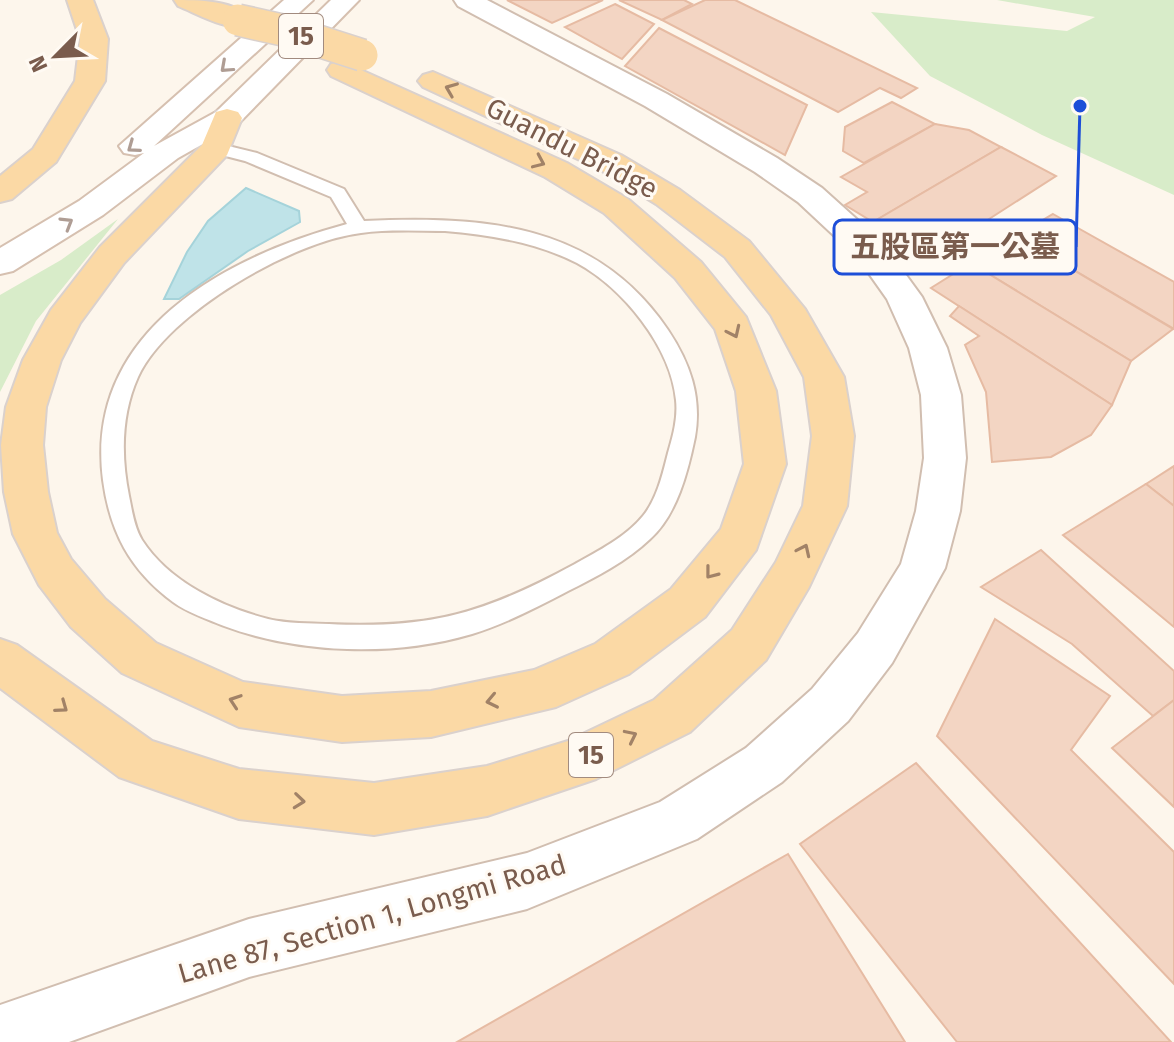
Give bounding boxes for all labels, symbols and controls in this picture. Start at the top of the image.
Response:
road number: 15 [279,14,323,58]
north arrow [16,16,96,96]
text: N [23,52,53,76]
one-way arrow [221,58,235,73]
one-way arrow [445,82,459,98]
street label: Guandu Bridge [481,91,663,205]
one-way arrow [128,137,142,152]
one-way arrow [530,152,545,168]
one-way arrow [58,217,72,232]
callout: 五股區第一公墓 [834,220,1076,274]
text: 五股區第一公墓 [850,229,1060,265]
one-way arrow [724,324,740,338]
one-way arrow [794,544,810,559]
one-way arrow [707,564,721,579]
one-way arrow [486,692,499,709]
one-way arrow [229,694,243,710]
one-way arrow [54,697,68,711]
one-way arrow [623,730,637,746]
road number: 15 [569,733,613,777]
one-way arrow [293,792,306,809]
street label: Lane 87, Section 1, Longmi Road [174,848,570,990]

